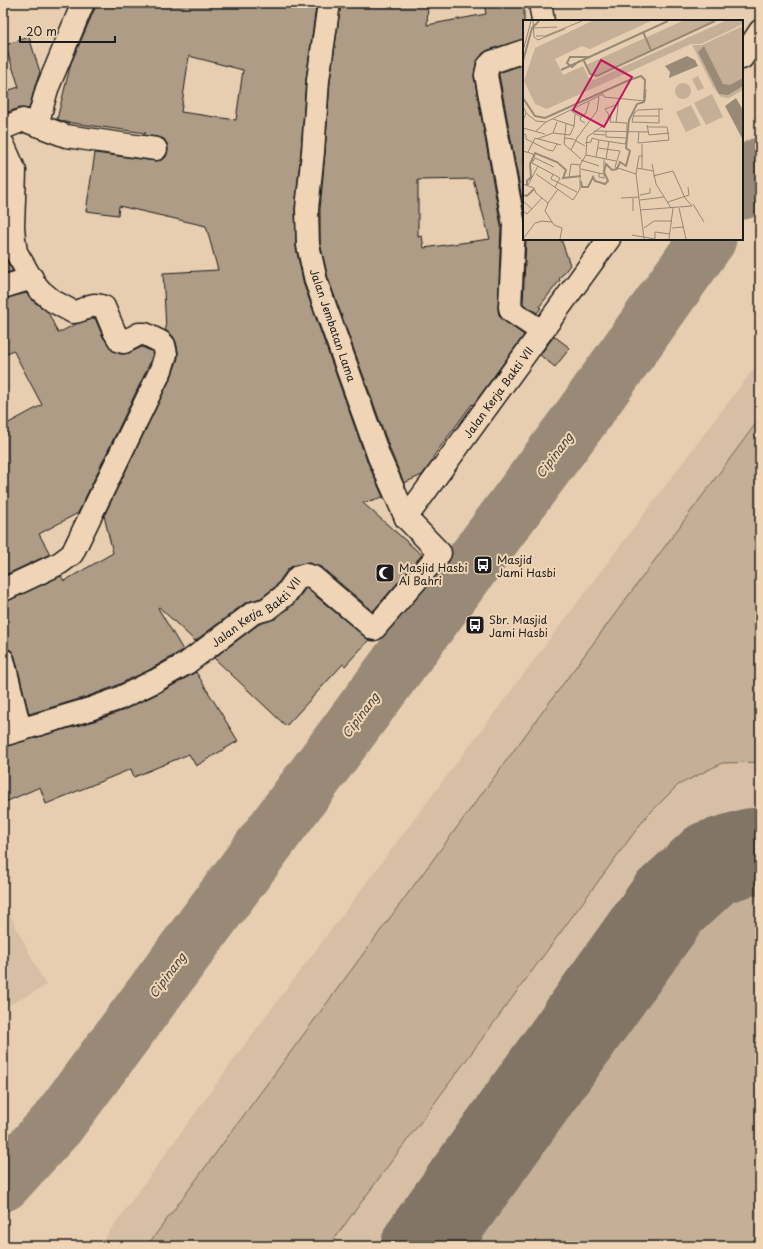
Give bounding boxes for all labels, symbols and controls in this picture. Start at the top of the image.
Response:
scale bar [20,18,115,44]
inset map [523,20,743,240]
text: 20 m [26,22,57,40]
street label: Jalan Jembatan Lama [306,266,360,384]
street label: Jalan Kerja Bakti VII [459,342,537,441]
water label: Cipinang [531,428,578,481]
place label: Masjid Jami Hasbi [497,551,556,581]
bus stop icon: Masjid Jami Hasbi [472,554,494,576]
place label: Masjid Hasbi Al Bahri [399,559,468,589]
mosque icon: Masjid Hasbi Al Bahri [374,562,396,584]
street label: Jalan Kerja Bakti VII [207,573,304,651]
place label: Sbr. Masjid Jami Hasbi [489,611,548,641]
bus stop icon: Sbr. Masjid Jami Hasbi [464,614,486,636]
water label: Cipinang [337,688,384,741]
water label: Cipinang [144,948,191,1001]

